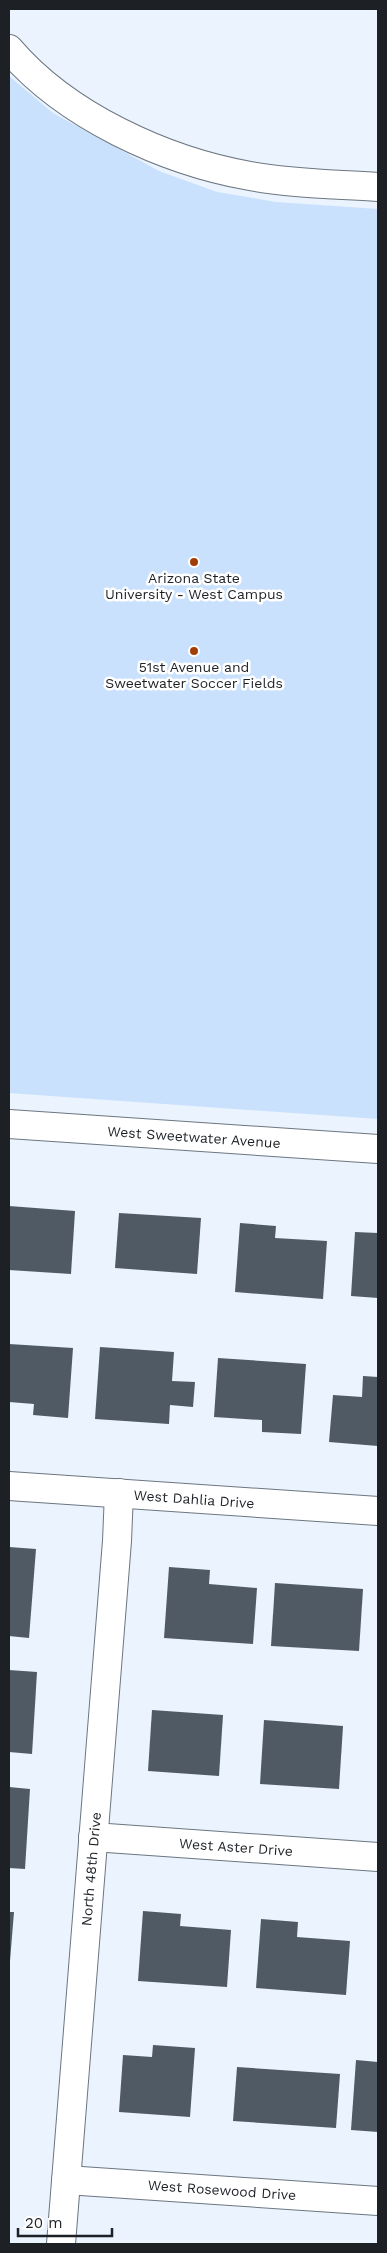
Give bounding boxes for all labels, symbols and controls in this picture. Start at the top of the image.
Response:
marker: Arizona State University - West Campus [188,556,200,568]
place label: Arizona State University - West Campus [105,570,283,602]
marker: 51st Avenue and Sweetwater Soccer Fields [188,645,200,657]
place label: 51st Avenue and Sweetwater Soccer Fields [105,659,283,691]
street label: West Sweetwater Avenue [107,1123,281,1151]
street label: West Dahlia Drive [133,1487,255,1511]
street label: North 48th Drive [78,1811,104,1927]
street label: West Aster Drive [179,1835,293,1859]
street label: West Rosewood Drive [147,2177,297,2203]
scale bar [18,2206,111,2238]
text: 20 m [25,2214,63,2232]

